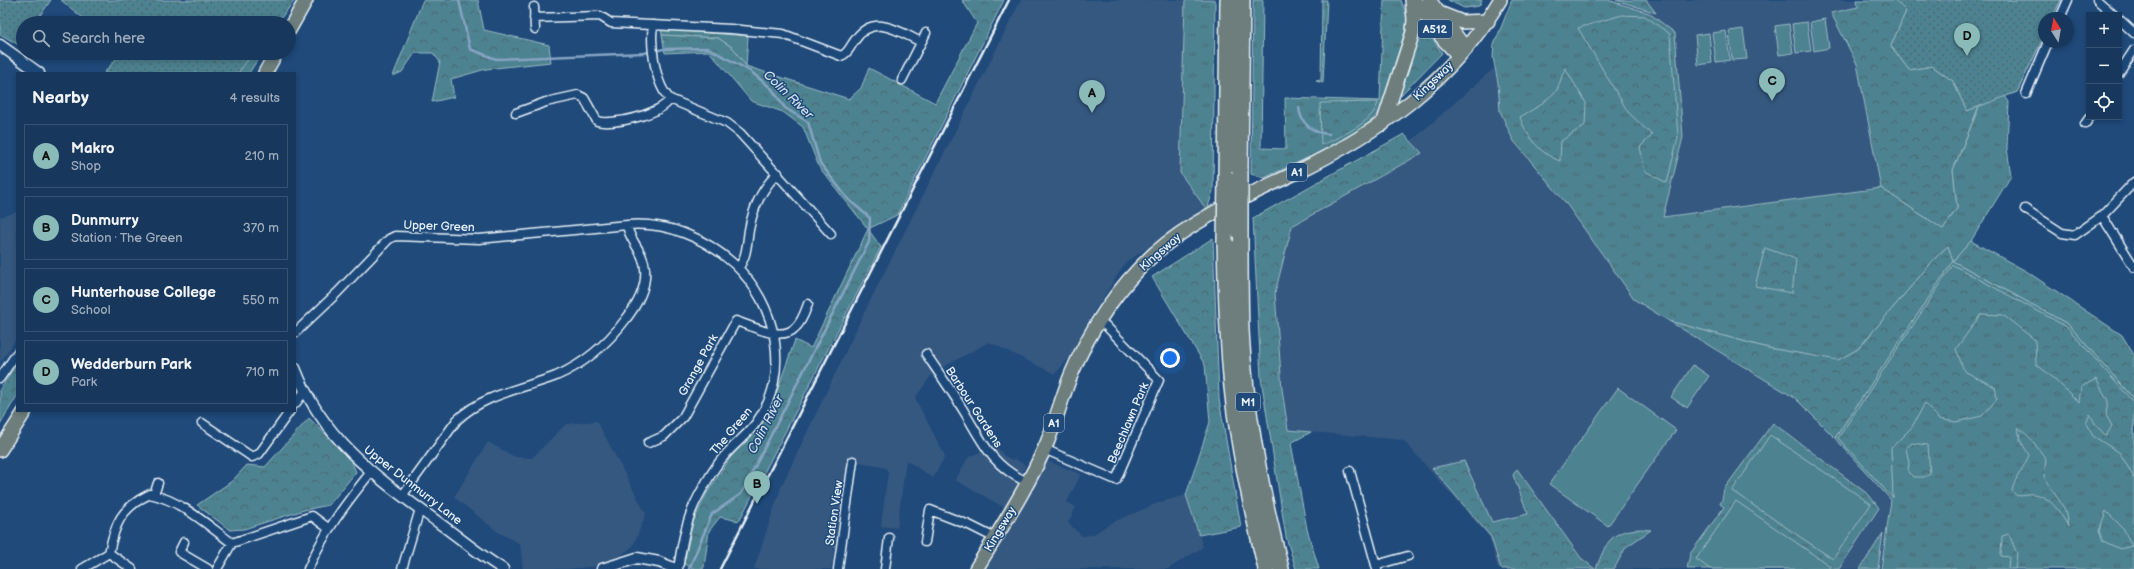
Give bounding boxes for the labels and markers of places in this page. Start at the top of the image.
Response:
pin: D [1954,23,1980,56]
pin: C [1759,68,1785,101]
pin: A [1079,80,1105,113]
pin: B [744,471,770,504]

